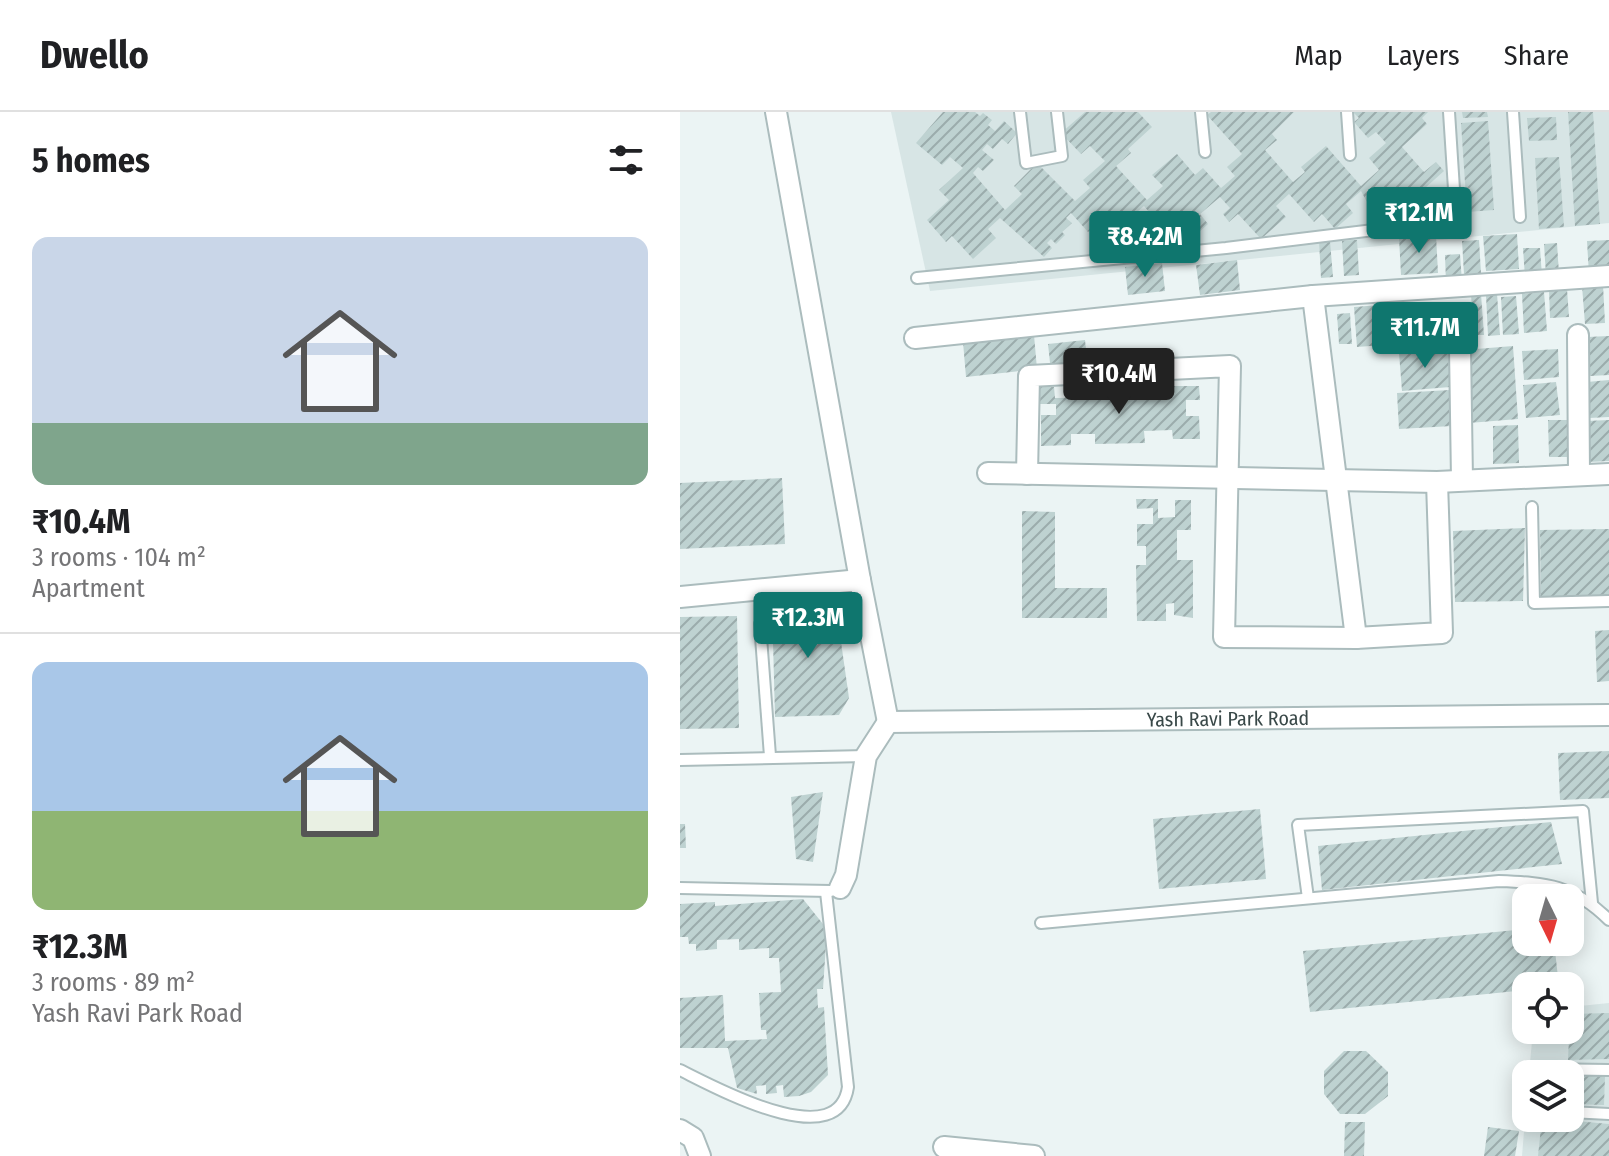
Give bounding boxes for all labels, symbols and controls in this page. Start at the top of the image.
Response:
text: Dwello [40,32,149,78]
text: Map [1294,39,1343,72]
text: Layers [1387,39,1460,72]
text: Share [1504,39,1569,72]
icon: filters [604,138,648,182]
text: 5 homes [32,140,150,181]
pin: ₹12.1M [1354,187,1484,255]
text: ₹12.1M [1385,197,1453,228]
pin: ₹8.42M [1080,211,1210,279]
text: ₹8.42M [1107,221,1183,252]
icon: home [268,289,412,433]
pin: ₹11.7M [1360,302,1490,370]
text: ₹11.7M [1390,312,1460,343]
pin: ₹10.4M [1054,348,1184,416]
text: ₹10.4M [1081,358,1157,389]
text: ₹10.4M [32,501,131,542]
text: 3 rooms · 104 m² [32,542,206,573]
text: Apartment [32,573,145,604]
pin: ₹12.3M [743,592,873,660]
text: ₹12.3M [771,602,845,633]
street label: Yash Ravi Park Road [1147,706,1309,731]
icon: home [268,714,412,858]
north arrow [1512,884,1584,956]
map controls [1512,884,1584,1132]
text: ₹12.3M [32,926,128,967]
text: 3 rooms · 89 m² [32,967,195,998]
button: locate [1512,972,1584,1044]
text: Yash Ravi Park Road [32,998,243,1029]
button: layers [1512,1060,1584,1132]

